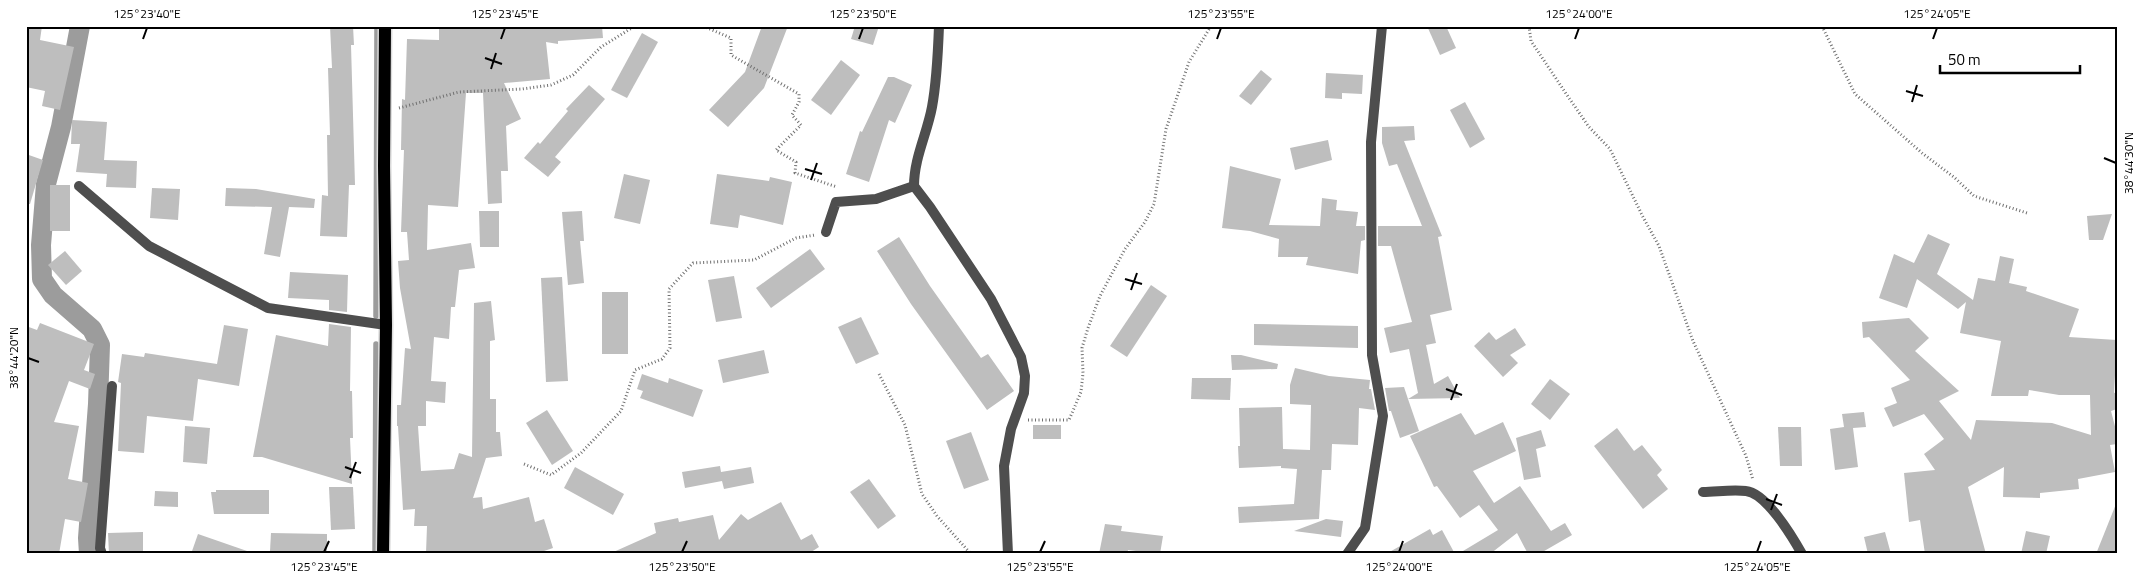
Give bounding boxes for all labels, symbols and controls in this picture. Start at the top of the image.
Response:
text: 125°23'40"E [113,4,181,23]
text: 125°23'45"E [471,4,539,23]
text: 125°23'50"E [829,4,897,23]
text: 125°23'55"E [1187,4,1255,23]
text: 125°24'00"E [1545,4,1613,23]
text: 125°24'05"E [1903,4,1971,23]
scale bar [1940,42,2080,74]
text: 50 m [1948,48,1981,71]
text: 38°44'30"N [2119,132,2138,194]
text: 38°44'20"N [4,327,23,389]
text: 125°23'45"E [290,557,358,576]
text: 125°23'50"E [648,557,716,576]
text: 125°23'55"E [1006,557,1074,576]
text: 125°24'00"E [1365,557,1433,576]
text: 125°24'05"E [1723,557,1791,576]

